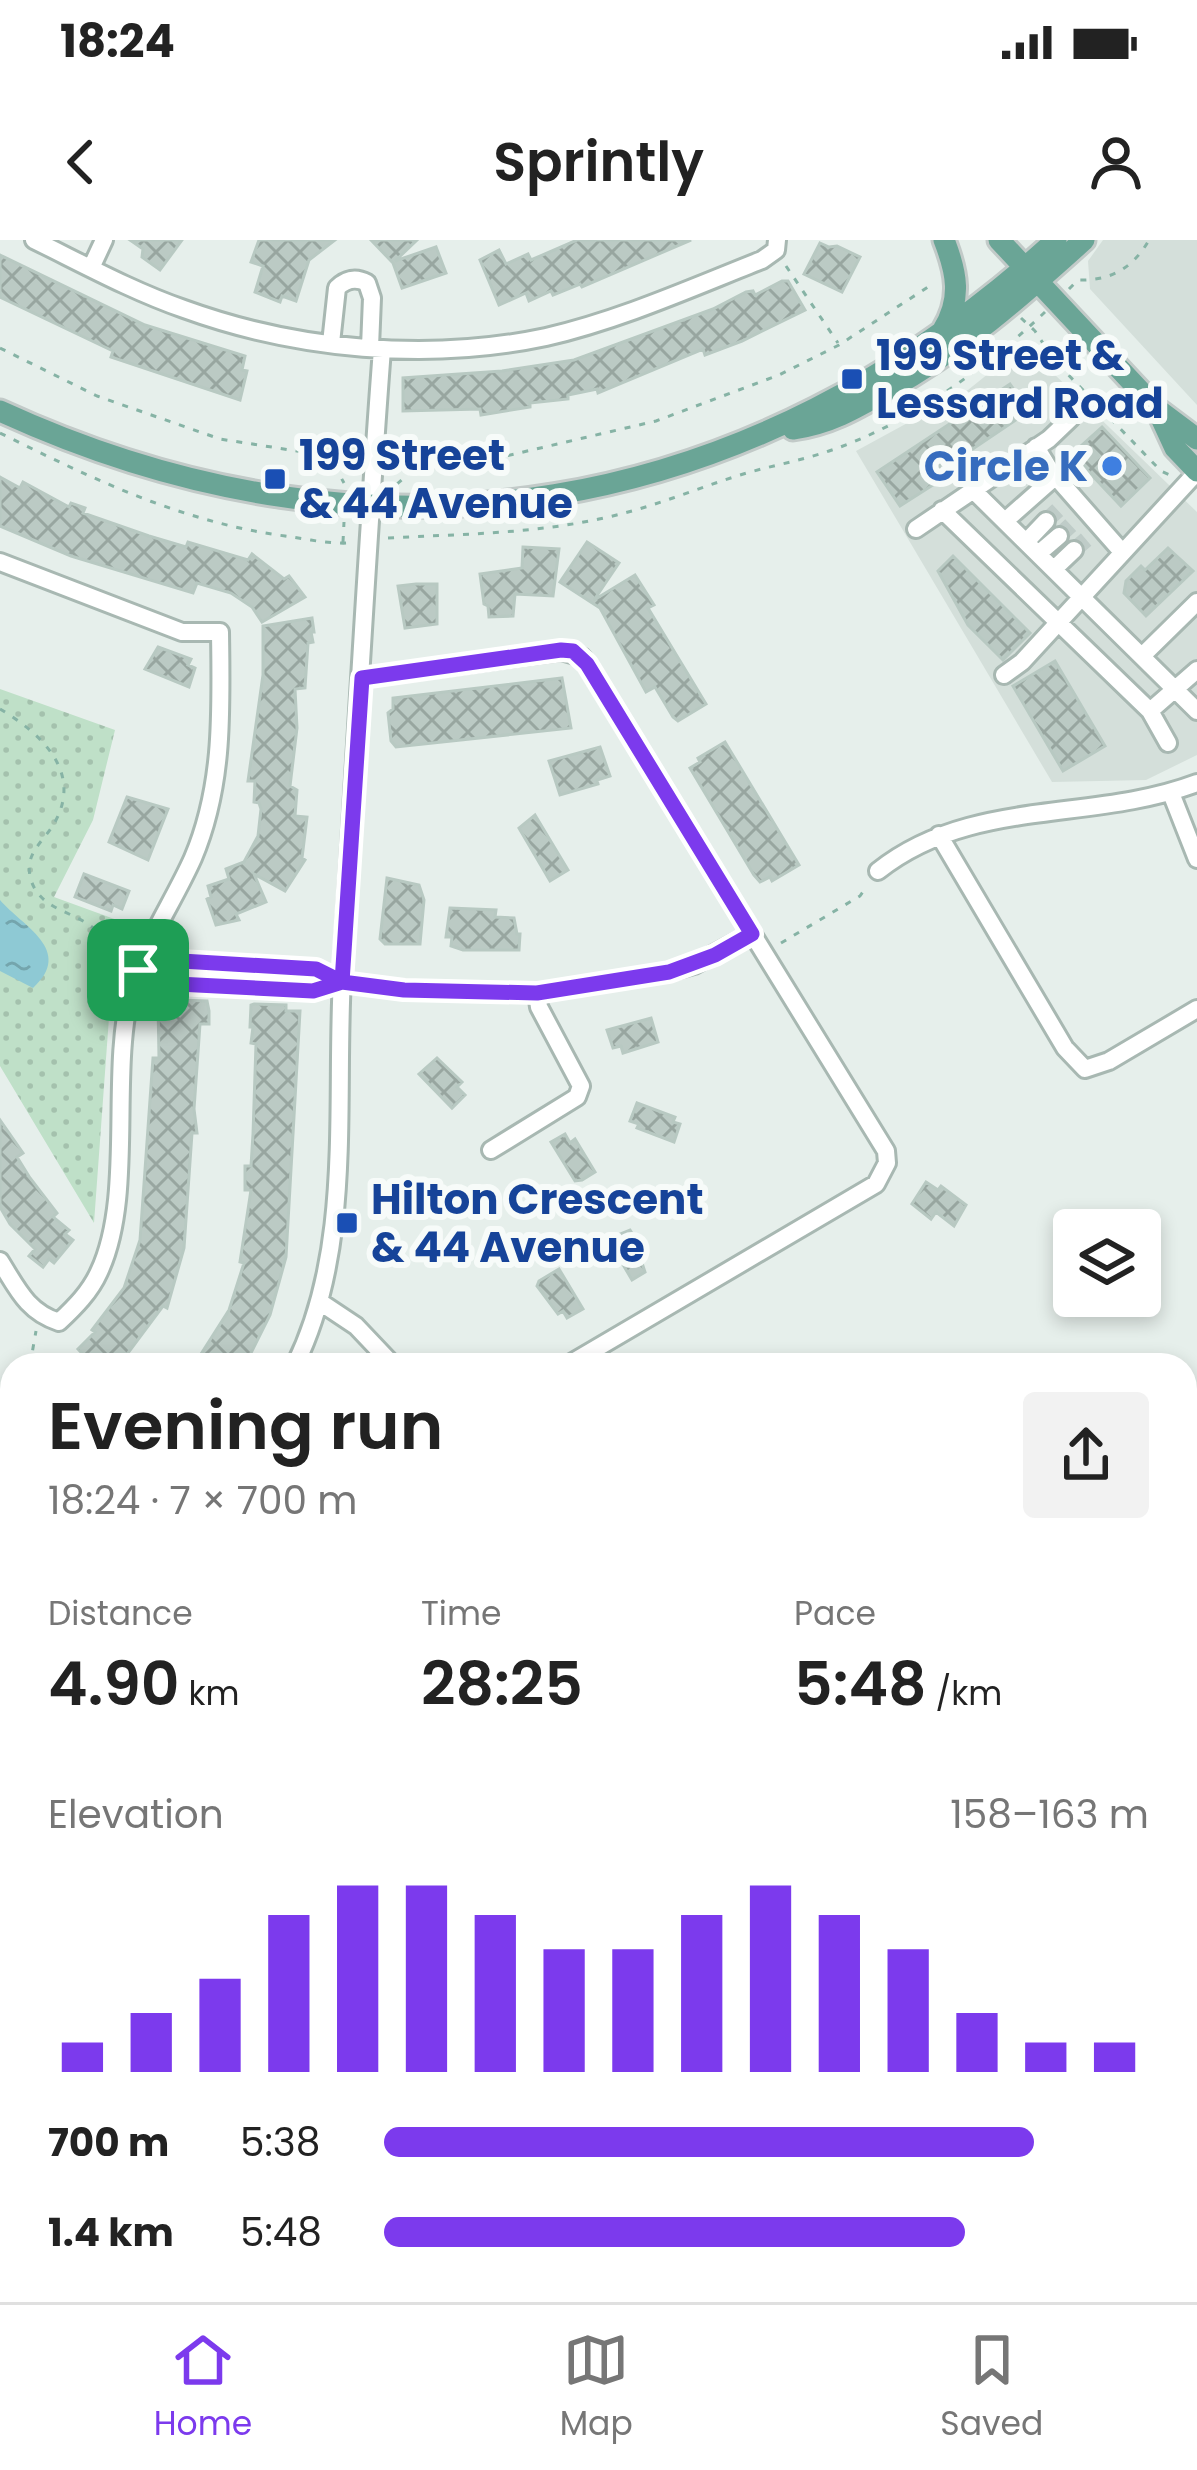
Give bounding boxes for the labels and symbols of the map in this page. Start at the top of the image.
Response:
place label: 199 Street & Lessard Road [876,326,1164,433]
marker: 199 Street & Lessard Road [839,366,865,392]
place label: 199 Street & 44 Avenue [299,426,573,533]
place label: Circle K [924,437,1088,496]
marker: Circle K [1099,453,1125,479]
marker: 199 Street & 44 Avenue [262,466,288,492]
pin [87,919,189,1021]
place label: Hilton Crescent & 44 Avenue [371,1170,703,1277]
marker: Hilton Crescent & 44 Avenue [334,1210,360,1236]

